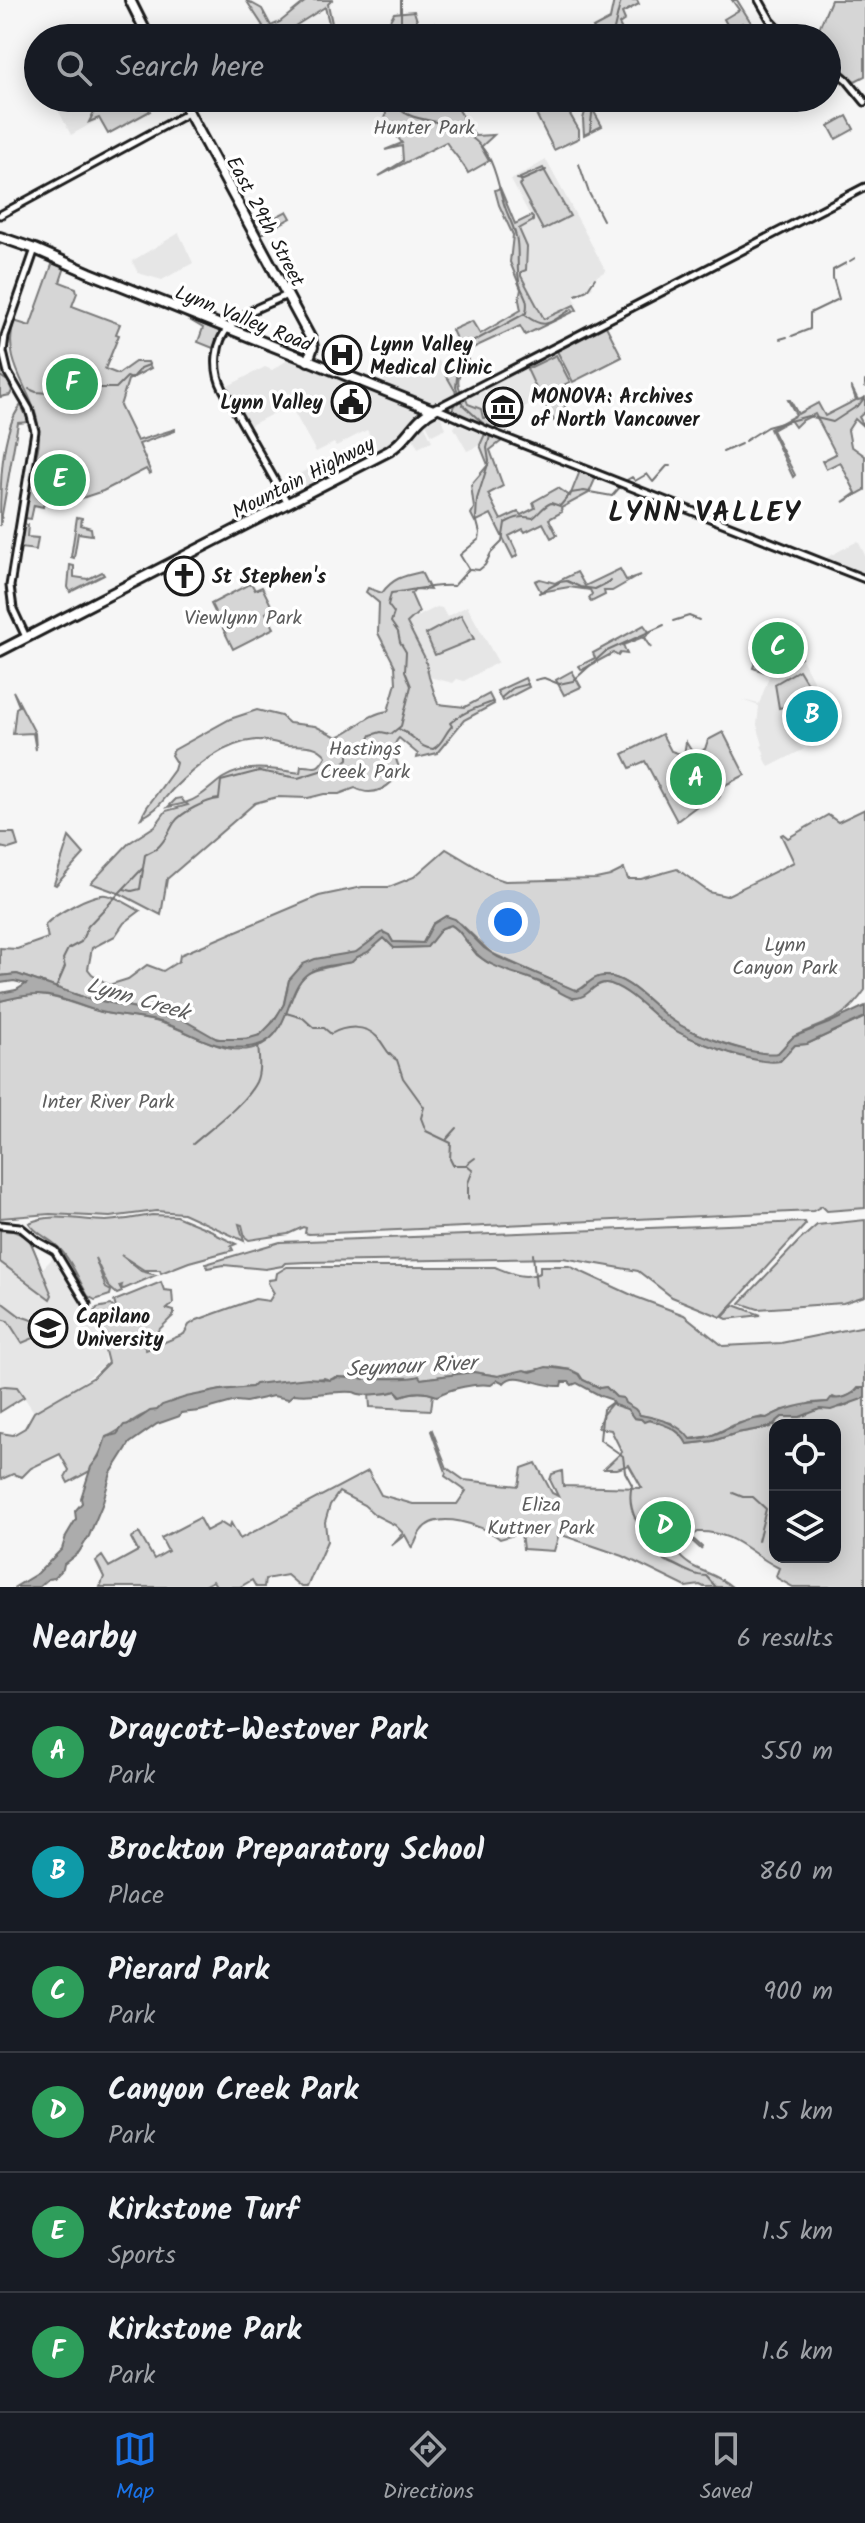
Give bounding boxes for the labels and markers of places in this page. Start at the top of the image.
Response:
place label: Lynn Valley Medical Clinic [370,330,493,385]
hospital icon: Lynn Valley Medical Clinic [321,334,363,376]
pin: F [46,354,98,414]
public building icon: Lynn Valley [330,381,372,423]
place label: MONOVA: Archives of North Vancouver [531,382,700,437]
museum icon: MONOVA: Archives of North Vancouver [482,386,524,428]
place label: Lynn Valley [220,388,324,420]
pin: E [34,450,86,510]
church icon: St Stephen's [163,555,205,597]
place label: St Stephen's [212,562,327,594]
pin: C [752,618,804,678]
pin: B [786,686,838,746]
pin: A [670,749,722,809]
place label: Capilano University [76,1302,164,1357]
school or university icon: Capilano University [27,1307,69,1349]
pin: D [639,1497,691,1557]

